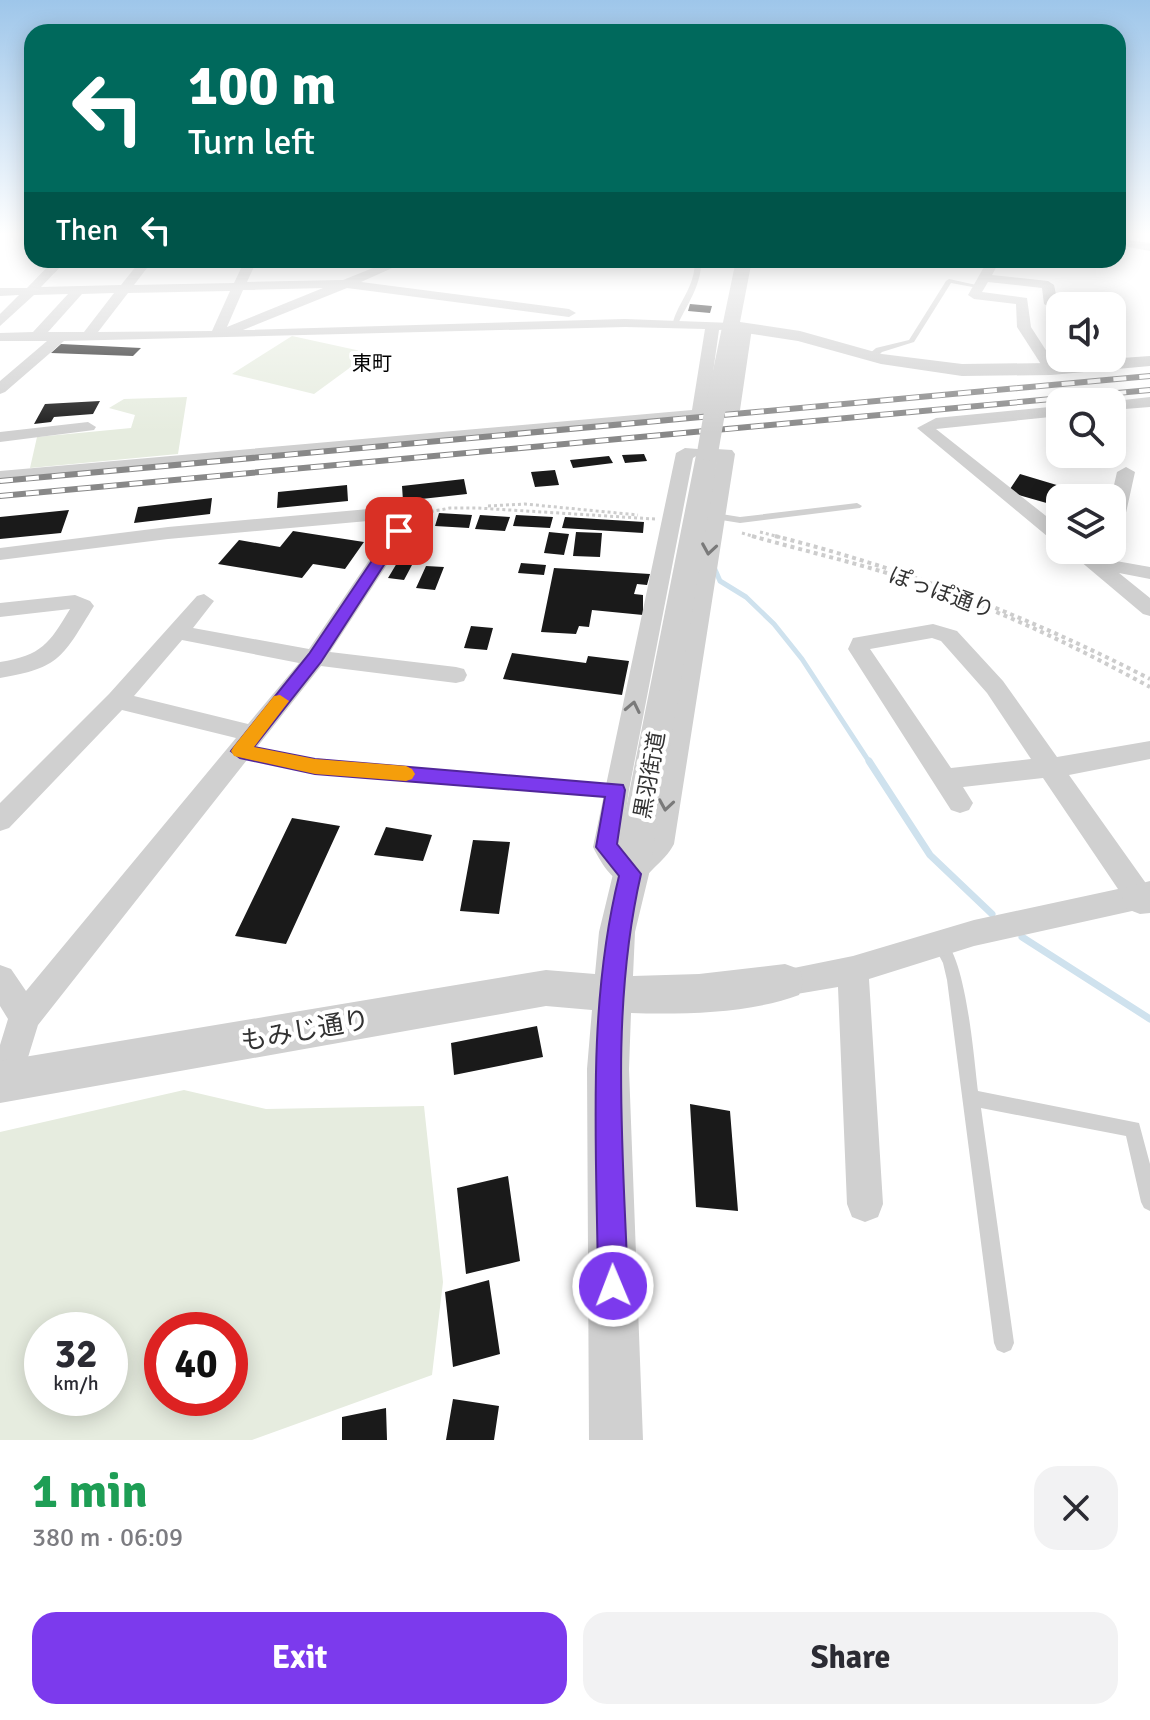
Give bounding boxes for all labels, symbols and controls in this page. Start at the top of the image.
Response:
text: 100 m [188,51,336,120]
icon: left [56,56,160,160]
text: Turn left [188,120,315,165]
icon: left [134,208,178,252]
text: Then [56,212,118,249]
map controls [1046,292,1126,564]
button: sound [1046,292,1126,372]
district label: 東町 [352,351,392,376]
button: search [1046,388,1126,468]
button: layers [1046,484,1126,564]
pin [365,497,433,565]
icon: arrive [377,509,421,553]
one-way arrow [701,542,718,556]
street label: ぽっぽ通り [886,561,998,624]
one-way arrow [624,701,641,714]
street label: 黒羽街道 [629,729,670,821]
one-way arrow [659,799,676,812]
street label: もみじ通り [238,1004,372,1058]
position arrow [571,1244,655,1328]
speed limit sign: 40 [144,1312,248,1416]
text: 32 [54,1329,98,1379]
text: km/h [53,1371,99,1396]
text: 1 min [32,1462,148,1521]
button: close [1034,1466,1118,1550]
text: 380 m · 06:09 [32,1522,183,1554]
button: Exit [32,1612,567,1704]
button: Share [583,1612,1118,1704]

